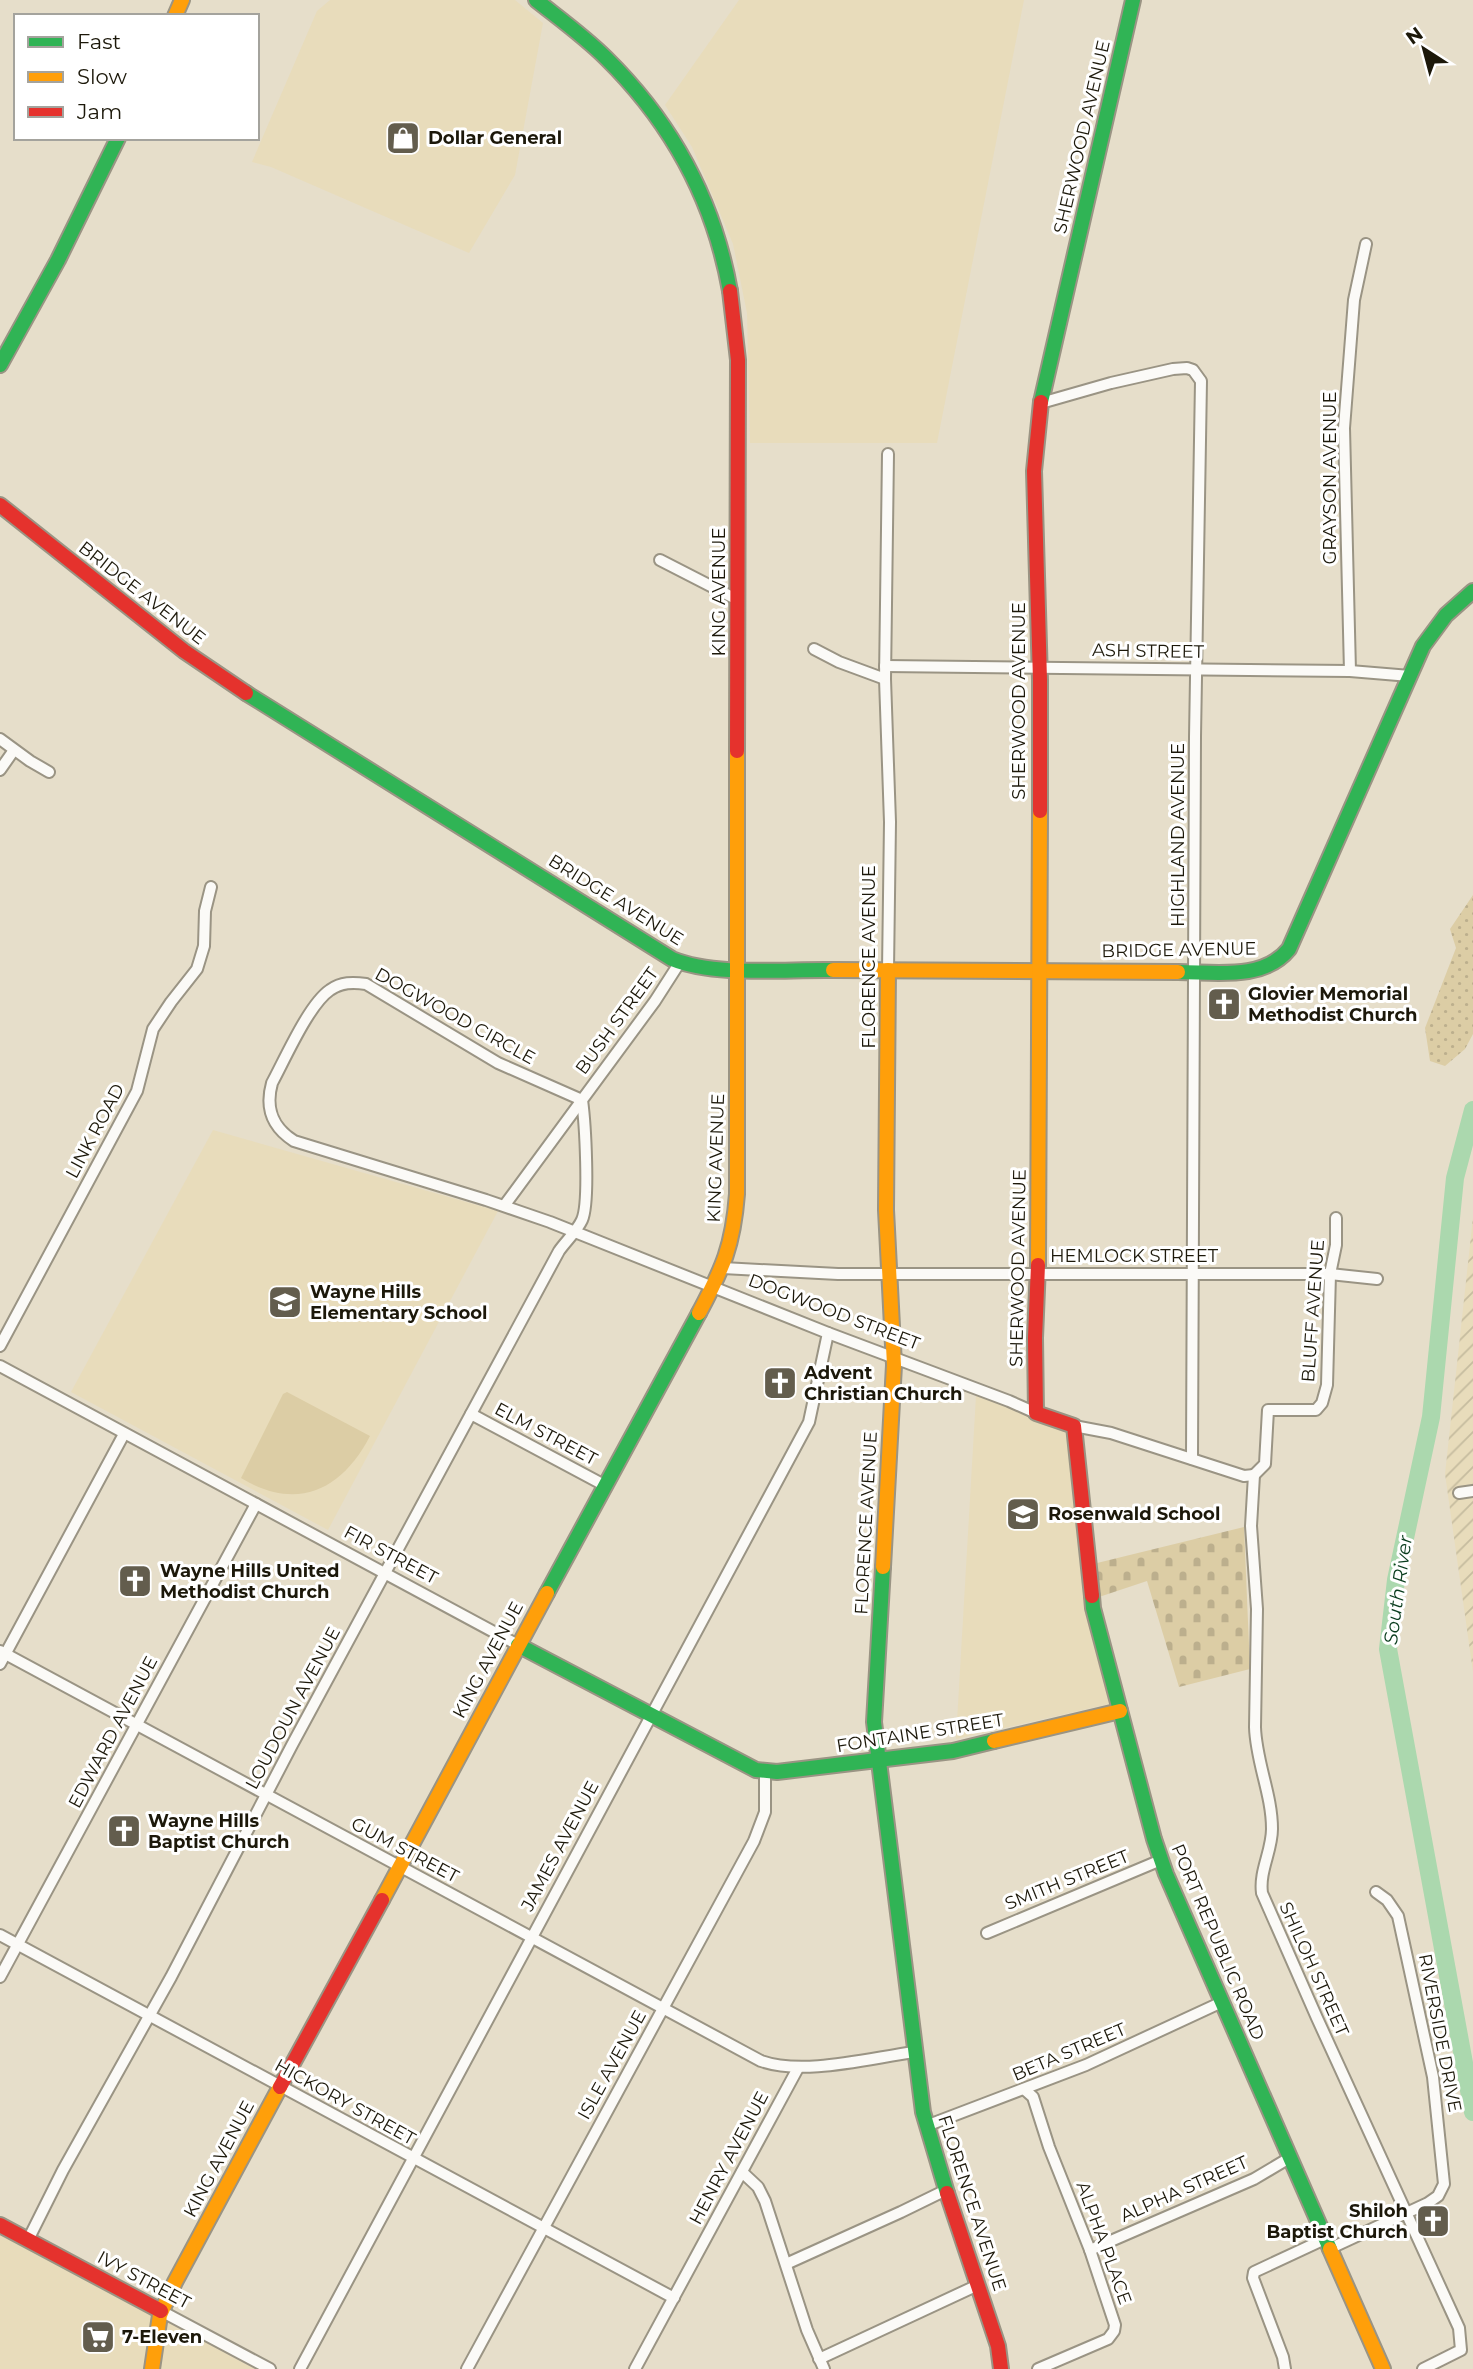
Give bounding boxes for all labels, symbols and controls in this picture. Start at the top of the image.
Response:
legend [14,14,259,140]
north arrow [1389,14,1459,84]
text: N [1401,22,1427,49]
text: Fast [77,29,121,54]
street label: SHERWOOD AVENUE [1049,38,1115,236]
text: Slow [77,64,127,89]
text: Jam [76,99,122,124]
shop icon: Dollar General [384,119,422,157]
place label: Dollar General [428,127,562,149]
street label: GRAYSON AVENUE [1319,391,1341,565]
street label: KING AVENUE [708,527,730,657]
street label: BRIDGE AVENUE [74,537,210,649]
street label: SHERWOOD AVENUE [1008,602,1030,800]
street label: ASH STREET [1092,639,1205,663]
street label: HIGHLAND AVENUE [1167,743,1189,927]
street label: BRIDGE AVENUE [544,850,688,950]
street label: FLORENCE AVENUE [858,865,880,1049]
street label: BRIDGE AVENUE [1101,938,1257,962]
street label: DOGWOOD CIRCLE [371,963,539,1069]
street label: BUSH STREET [571,963,664,1079]
place label: Glovier Memorial Methodist Church [1248,983,1417,1026]
church icon: Glovier Memorial Methodist Church [1205,985,1243,1023]
street label: LINK ROAD [61,1080,129,1182]
street label: KING AVENUE [703,1093,729,1223]
street label: SHERWOOD AVENUE [1005,1169,1031,1367]
street label: BLUFF AVENUE [1297,1239,1329,1383]
street label: HEMLOCK STREET [1050,1245,1219,1267]
street label: DOGWOOD STREET [745,1269,923,1355]
place label: Wayne Hills Elementary School [310,1281,487,1324]
school or university icon: Wayne Hills Elementary School [266,1283,304,1321]
place label: Advent Christian Church [803,1362,962,1405]
church icon: Advent Christian Church [761,1364,799,1402]
street label: ELM STREET [491,1398,602,1471]
street label: FLORENCE AVENUE [850,1431,882,1615]
school or university icon: Rosenwald School [1004,1495,1042,1533]
place label: Rosenwald School [1048,1503,1220,1525]
street label: FIR STREET [340,1521,442,1589]
water label: South River [1379,1534,1417,1646]
place label: Wayne Hills United Methodist Church [160,1560,339,1603]
church icon: Wayne Hills United Methodist Church [116,1562,154,1600]
street label: KING AVENUE [448,1598,528,1722]
street label: LOUDOUN AVENUE [241,1623,345,1793]
street label: EDWARD AVENUE [64,1652,162,1812]
street label: FONTAINE STREET [835,1709,1006,1757]
street label: JAMES AVENUE [516,1777,604,1916]
place label: Wayne Hills Baptist Church [148,1810,289,1853]
church icon: Wayne Hills Baptist Church [105,1812,143,1850]
street label: GUM STREET [347,1812,463,1888]
street label: PORT REPUBLIC ROAD [1167,1841,1269,2043]
street label: SMITH STREET [1002,1845,1133,1915]
street label: SHILOH STREET [1275,1898,1354,2040]
street label: RIVERSIDE DRIVE [1414,1952,1466,2114]
street label: ISLE AVENUE [573,2007,651,2123]
street label: BETA STREET [1009,2018,1130,2086]
street label: HICKORY STREET [271,2054,420,2150]
street label: HENRY AVENUE [685,2088,773,2228]
street label: KING AVENUE [179,2097,259,2221]
street label: FLORENCE AVENUE [933,2112,1011,2294]
street label: ALPHA STREET [1117,2151,1252,2227]
street label: ALPHA PLACE [1072,2178,1136,2308]
place label: Shiloh Baptist Church [1267,2200,1408,2243]
church icon: Shiloh Baptist Church [1414,2202,1452,2240]
street label: IVY STREET [94,2246,195,2314]
supermarket icon: 7-Eleven [79,2318,117,2356]
place label: 7-Eleven [122,2326,202,2348]

